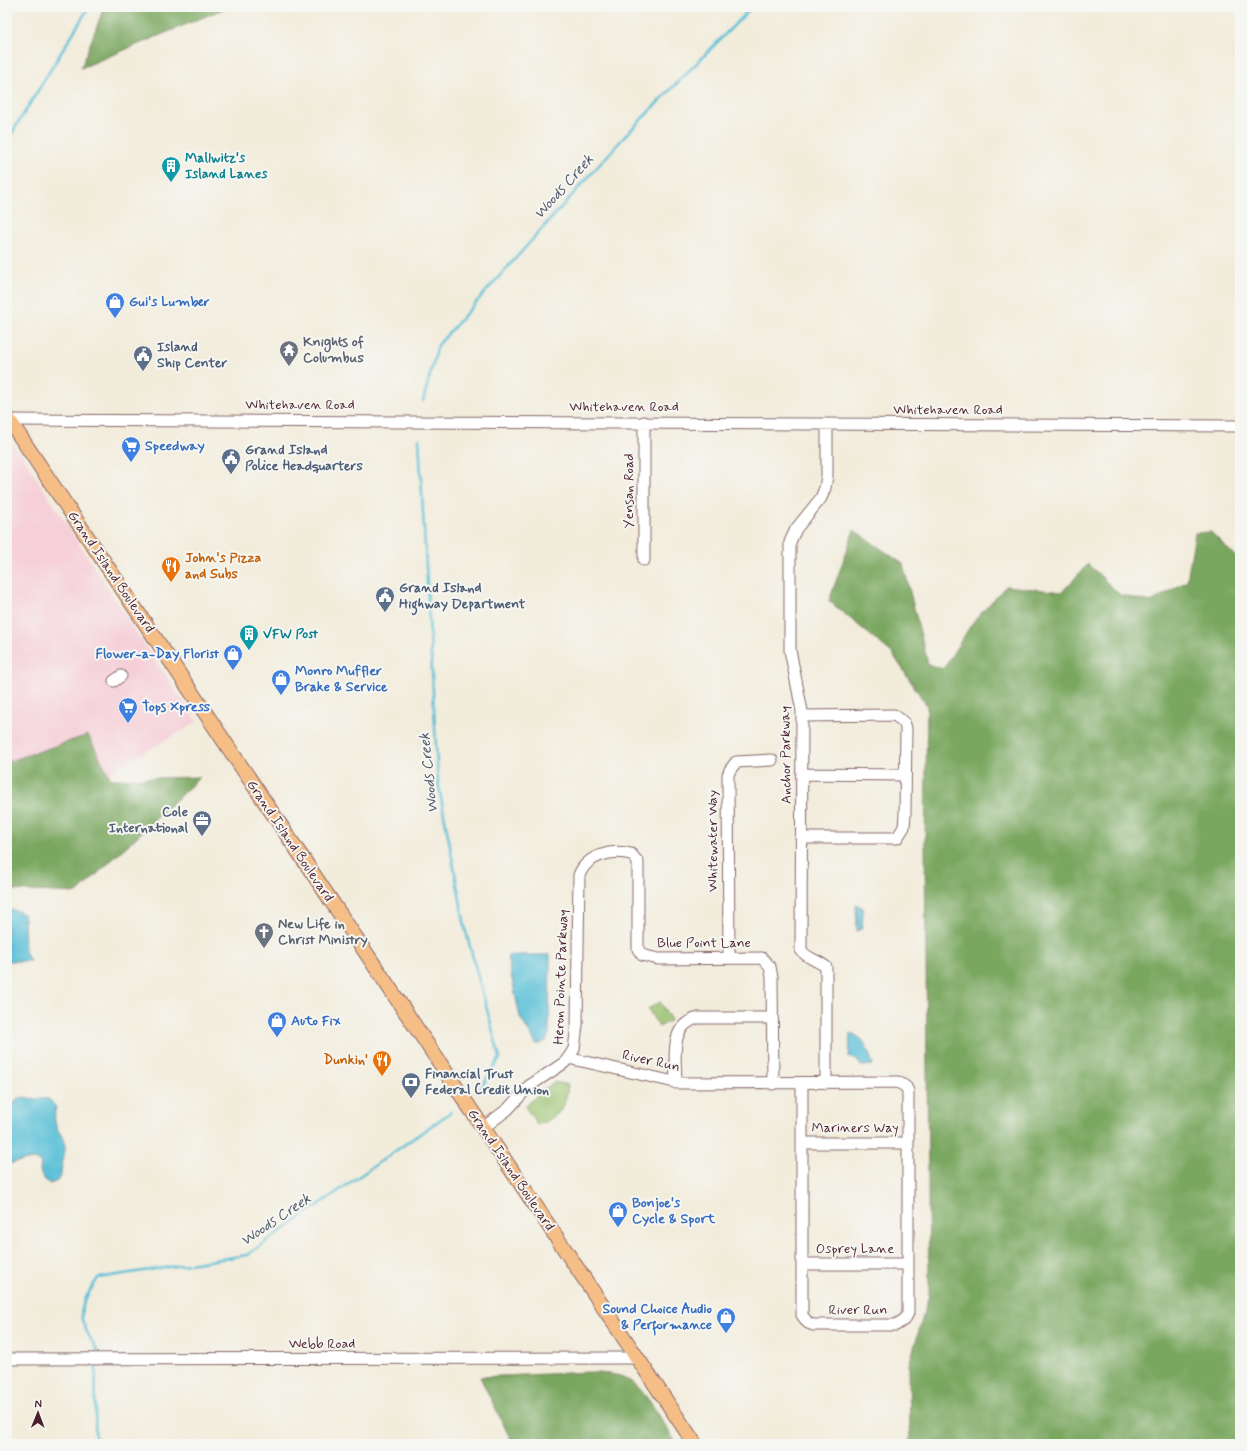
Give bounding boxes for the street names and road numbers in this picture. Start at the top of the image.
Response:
street label: Whitehaven Road [245,396,355,414]
street label: Whitehaven Road [569,398,679,416]
street label: Whitehaven Road [893,401,1003,419]
street label: Yensan Road [620,454,638,528]
street label: Grand Island Boulevard [63,508,159,636]
street label: Anchor Parkway [776,706,796,804]
street label: Grand Island Boulevard [242,777,338,905]
street label: Whitewater Way [704,790,722,892]
street label: Heron Pointe Parkway [550,909,572,1045]
street label: Blue Point Lane [657,934,751,952]
street label: River Run [620,1046,682,1076]
street label: Grand Island Boulevard [463,1106,559,1234]
street label: Mariners Way [811,1119,899,1137]
street label: Osprey Lane [816,1240,894,1258]
street label: River Run [829,1301,887,1319]
street label: Webb Road [289,1335,355,1353]

